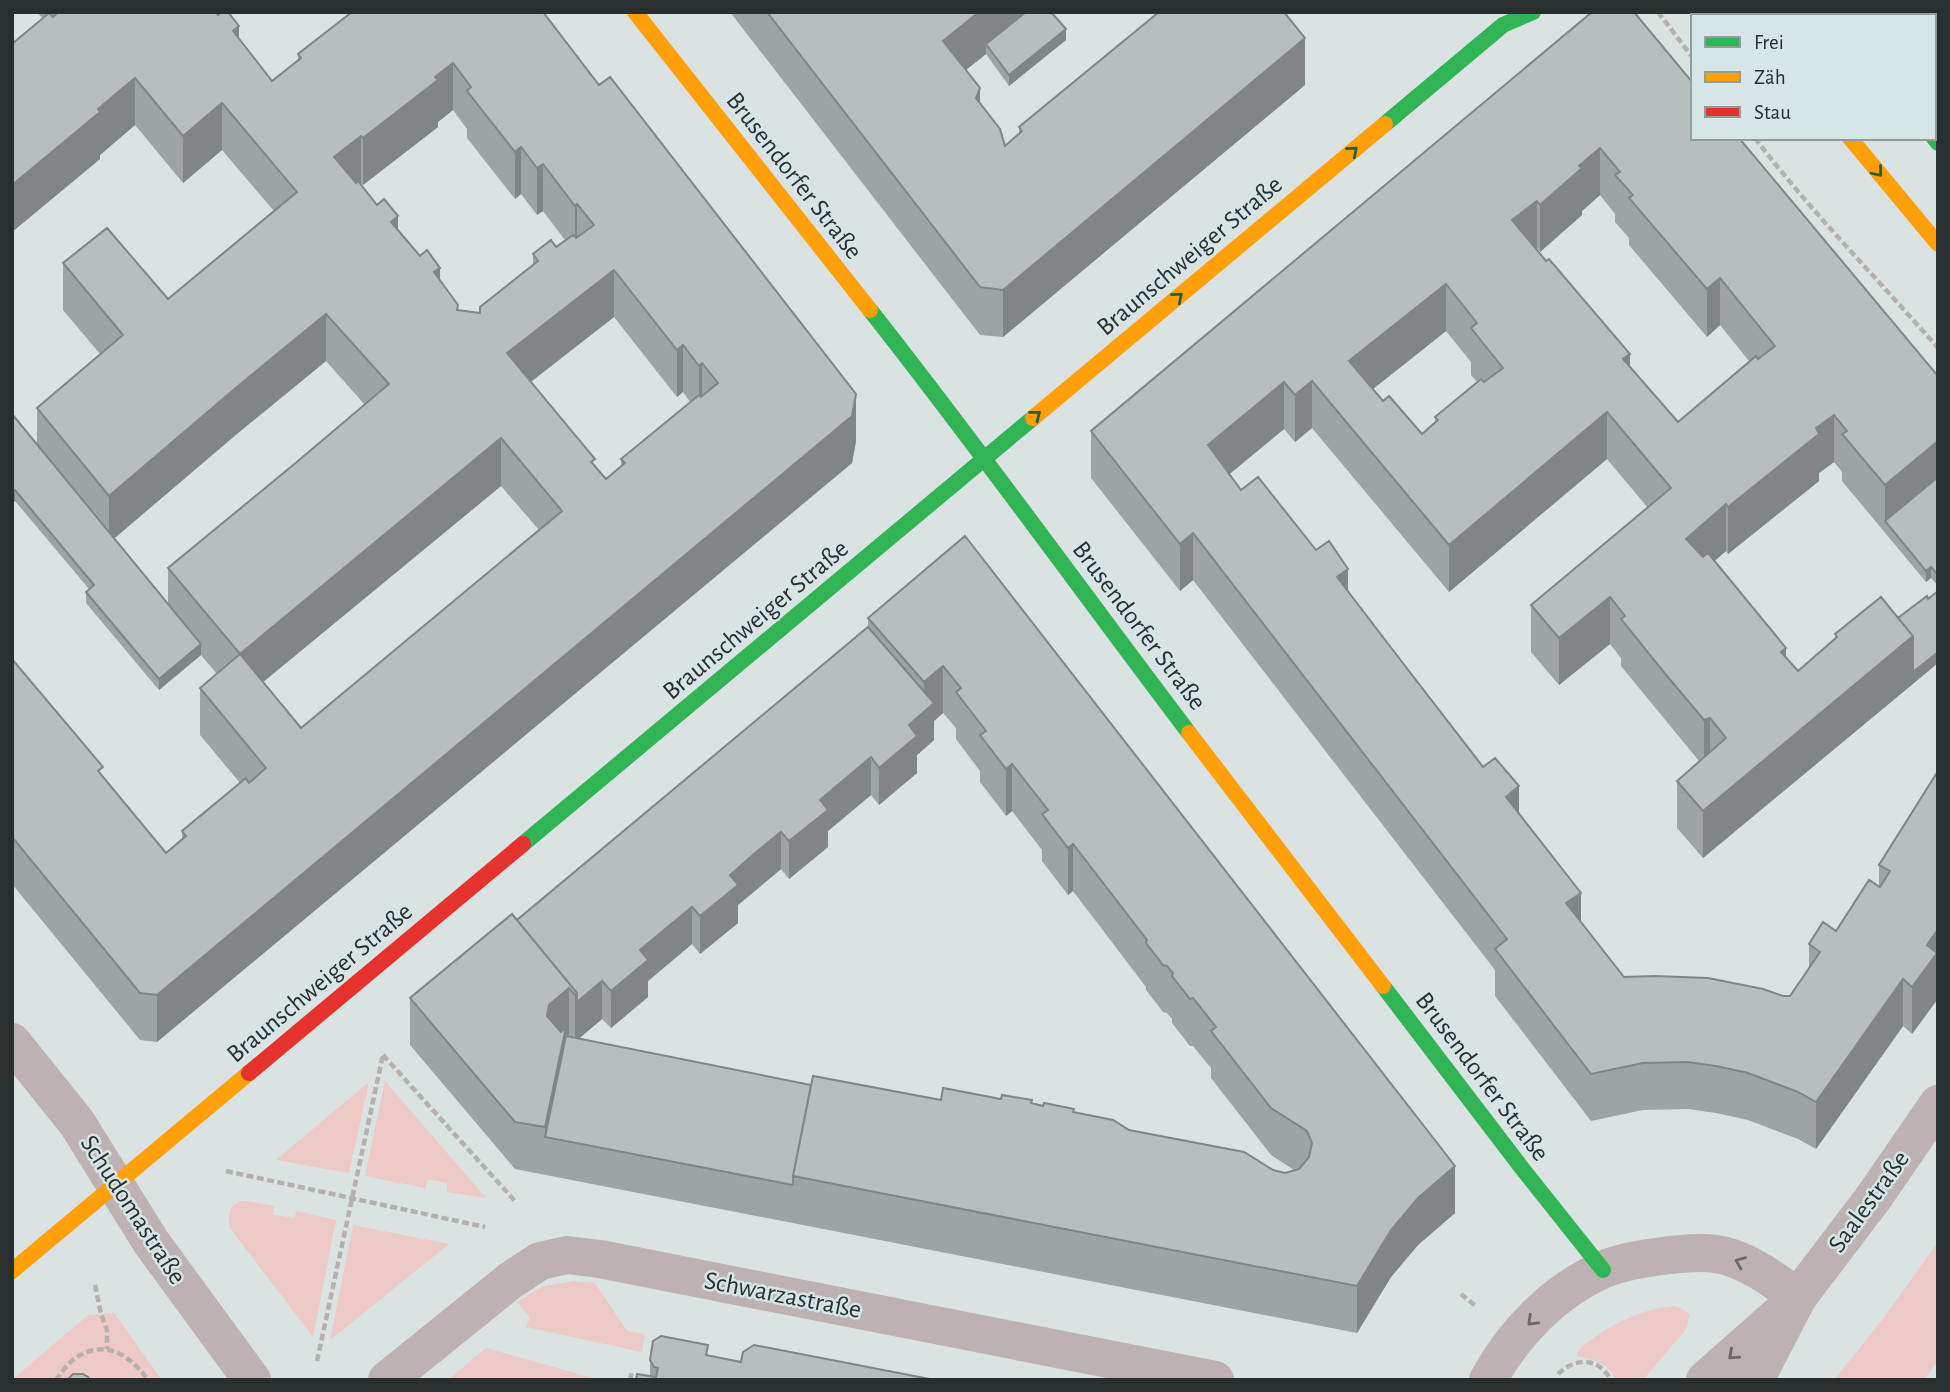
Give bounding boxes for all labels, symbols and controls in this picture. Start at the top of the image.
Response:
legend [1691,14,1936,140]
text: Frei [1754,32,1784,53]
text: Zäh [1754,67,1786,88]
street label: Brusendorfer Straße [721,87,867,264]
text: Stau [1754,102,1791,123]
one-way arrow [1344,147,1357,159]
one-way arrow [1870,164,1882,177]
street label: Braunschweiger Straße [1092,171,1287,341]
one-way arrow [1170,292,1182,305]
one-way arrow [1028,410,1041,423]
street label: Braunschweiger Straße [658,535,853,705]
street label: Brusendorfer Straße [1067,536,1211,715]
street label: Braunschweiger Straße [222,898,417,1068]
street label: Brusendorfer Straße [1410,987,1554,1166]
street label: Schudomastraße [75,1130,191,1289]
street label: Saalestraße [1823,1146,1914,1257]
one-way arrow [1735,1256,1747,1270]
street label: Schwarzastraße [702,1267,863,1323]
one-way arrow [1527,1312,1540,1325]
one-way arrow [1728,1347,1741,1359]

